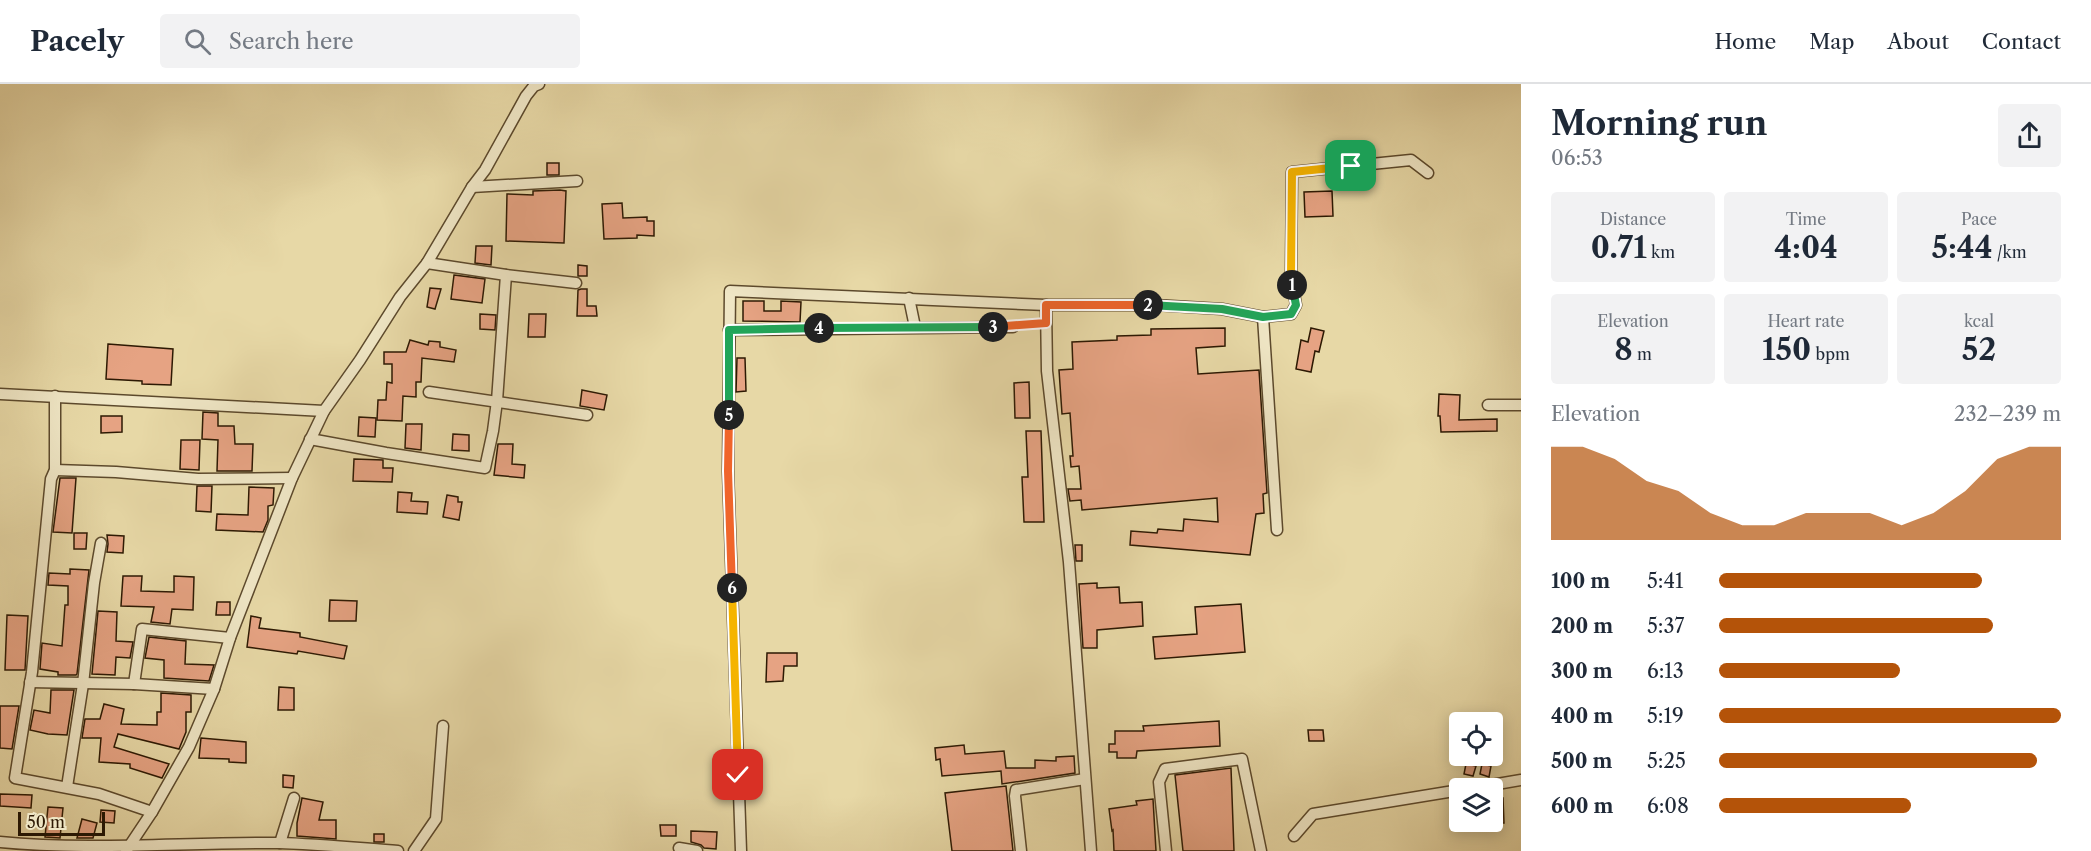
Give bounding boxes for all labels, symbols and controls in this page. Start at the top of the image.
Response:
search box [160,14,580,68]
text: Pacely [30,24,124,58]
icon: search [181,25,214,58]
text: Search here [229,28,354,55]
text: Home [1715,29,1776,54]
text: Map [1809,29,1854,54]
text: About [1887,29,1949,54]
text: Contact [1982,29,2061,54]
text: Morning run [1551,103,1767,144]
button: share [1998,104,2061,167]
pin [1325,140,1376,191]
text: 06:53 [1551,146,1603,170]
icon: arrive [1334,149,1367,182]
text: Distance [1600,209,1666,229]
text: Time [1786,209,1826,229]
text: Pace [1961,209,1997,229]
text: 0.71 [1591,229,1647,266]
text: 4:04 [1774,229,1838,266]
text: 5:44 [1931,229,1992,266]
text: km [1647,242,1675,262]
text: /km [1992,242,2027,262]
pin: 1 [1277,270,1307,300]
text: 1 [1288,275,1296,295]
pin: 2 [1133,290,1163,320]
text: 2 [1143,295,1153,315]
text: Elevation [1597,311,1669,331]
text: Heart rate [1767,311,1845,331]
text: kcal [1964,311,1994,331]
pin: 3 [978,312,1008,342]
pin: 4 [804,313,834,343]
text: 3 [988,317,998,337]
text: 4 [814,318,824,338]
text: 8 [1614,331,1633,368]
text: 150 [1762,331,1811,368]
text: 52 [1962,331,1996,368]
text: m [1633,344,1652,364]
text: bpm [1811,344,1850,364]
pin: 5 [714,400,744,430]
text: Elevation [1551,402,1640,426]
text: 232–239 m [1954,402,2061,426]
text: 5 [725,405,733,425]
text: 100 m [1551,569,1610,593]
text: 5:41 [1647,569,1683,593]
pin: 6 [717,573,747,603]
text: 6 [727,578,737,598]
text: 200 m [1551,614,1613,638]
text: 5:37 [1647,614,1684,638]
text: 300 m [1551,659,1613,683]
text: 6:13 [1647,659,1684,683]
text: 400 m [1551,704,1613,728]
text: 5:19 [1647,704,1684,728]
map controls [1449,712,1503,832]
button: locate [1449,712,1503,766]
pin [712,749,763,800]
text: 500 m [1551,749,1612,773]
text: 5:25 [1647,749,1686,773]
icon: check [721,758,754,791]
button: layers [1449,778,1503,832]
text: 600 m [1551,794,1613,818]
text: 6:08 [1647,794,1689,818]
scale bar [18,809,105,836]
text: 50 m [27,812,65,832]

